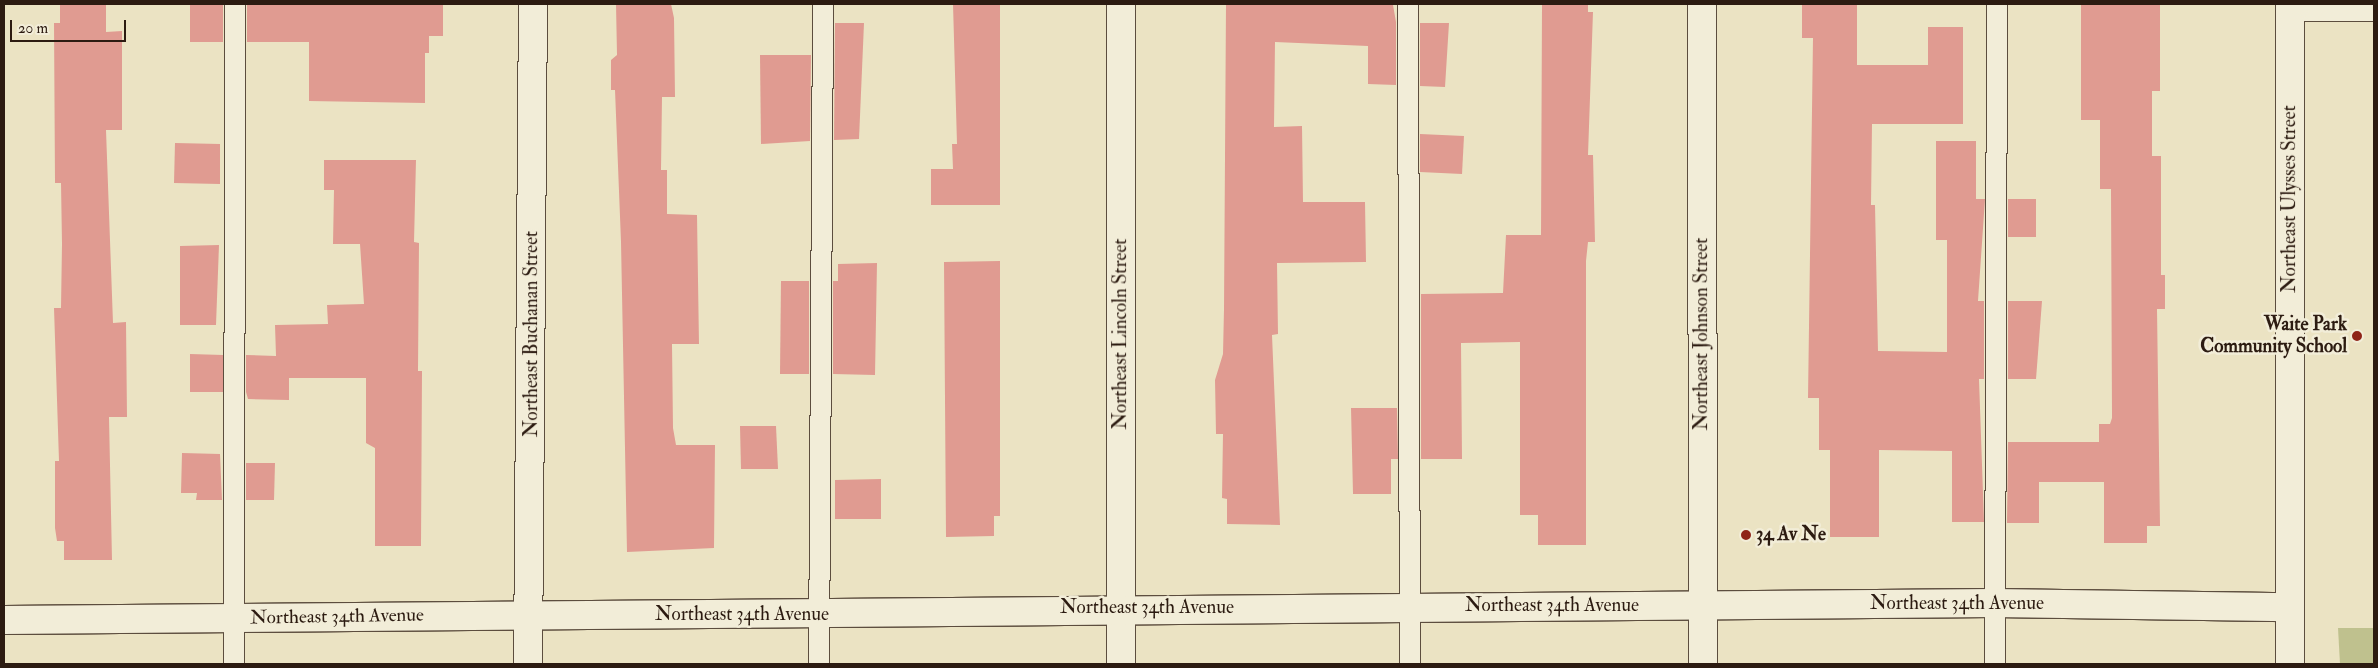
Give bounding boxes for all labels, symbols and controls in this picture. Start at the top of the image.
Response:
scale bar [12,10,129,42]
text: 20 m [18,19,48,38]
street label: Northeast Ulysses Street [2279,105,2301,293]
street label: Northeast Buchanan Street [521,231,543,437]
street label: Northeast Lincoln Street [1110,238,1132,430]
street label: Northeast Johnson Street [1691,238,1713,430]
place label: Waite Park Community School [2200,314,2347,358]
marker: Waite Park Community School [2351,330,2363,342]
place label: 34 Av Ne [1756,524,1826,546]
marker: 34 Av Ne [1740,529,1752,541]
street label: Northeast 34th Avenue [1870,593,2044,615]
street label: Northeast 34th Avenue [1465,595,1639,617]
street label: Northeast 34th Avenue [1060,597,1234,619]
street label: Northeast 34th Avenue [250,604,424,630]
street label: Northeast 34th Avenue [655,604,829,626]

